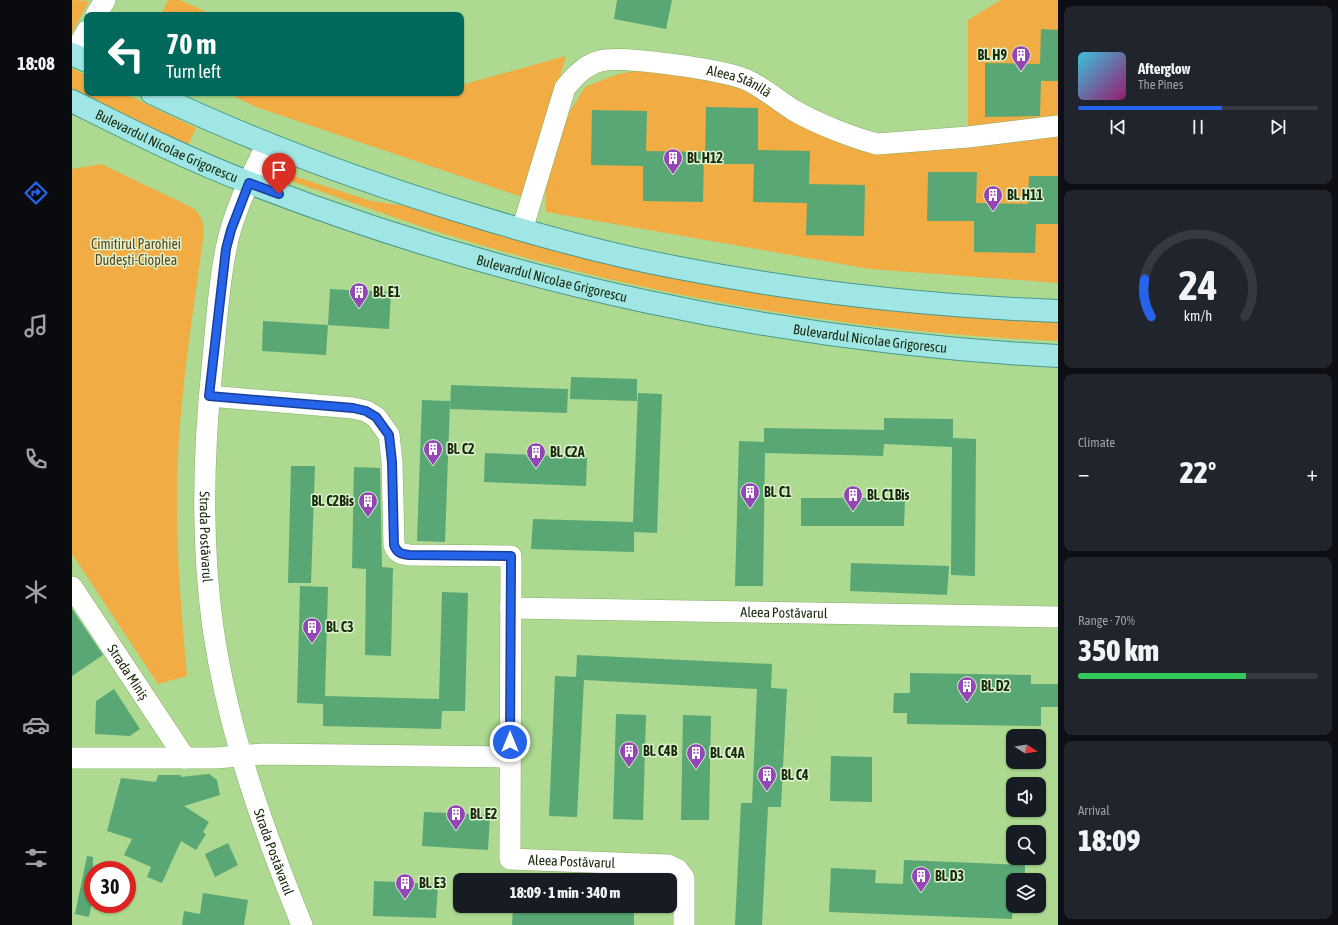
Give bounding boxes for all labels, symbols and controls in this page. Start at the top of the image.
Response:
icon: left [100,28,152,80]
text: 70 m [166,28,216,60]
building icon: Bl. H9 [1010,44,1032,72]
place label: Bl. H9 [978,47,1007,63]
text: 18:08 [17,53,55,74]
text: Afterglow [1138,60,1191,77]
text: Turn left [166,61,221,82]
street label: Aleea Stănilă [705,62,774,100]
text: The Pines [1138,77,1183,92]
street label: Bulevardul Nicolae Grigorescu [93,106,240,186]
icon: previous [1107,116,1129,138]
icon: pause [1187,116,1209,138]
icon: next [1267,116,1289,138]
building icon: Bl. H12 [662,147,684,175]
place label: Bl. H12 [687,150,723,166]
pin [262,153,296,194]
icon: arrive [268,159,290,181]
icon: directions [22,179,50,207]
building icon: Bl. H11 [982,184,1004,212]
place label: Bl. H11 [1007,187,1043,203]
park label: Cimitirul Parohiei Dudești-Cioplea [91,236,181,268]
street label: Bulevardul Nicolae Grigorescu [475,252,629,305]
text: 24 [1178,260,1218,308]
building icon: Bl. E1 [348,281,370,309]
place label: Bl. E1 [373,284,401,300]
text: km/h [1184,307,1212,323]
icon: music [22,312,50,340]
street label: Bulevardul Nicolae Grigorescu [792,321,948,356]
text: Climate [1078,435,1115,450]
building icon: Bl. C2 [422,438,444,466]
place label: Bl. C2 [447,441,475,457]
building icon: Bl. C2A [525,441,547,469]
place label: Bl. C2A [550,444,585,460]
icon: phone [22,445,50,473]
text: 22° [1180,455,1216,489]
text: − [1078,460,1089,486]
text: + [1307,460,1318,486]
building icon: Bl. C1 [739,481,761,509]
place label: Bl. C1 [764,484,792,500]
building icon: Bl. C1Bis [842,484,864,512]
place label: Bl. C1Bis [867,487,909,503]
building icon: Bl. C2Bis [357,490,379,518]
street label: Strada Postăvarul [197,491,216,583]
place label: Bl. C2Bis [312,493,354,509]
icon: climate [22,578,50,606]
street label: Aleea Postăvarul [740,604,828,621]
text: Range · 70% [1078,613,1135,628]
building icon: Bl. C3 [301,616,323,644]
place label: Bl. C3 [326,619,354,635]
text: 350 km [1078,633,1159,667]
street label: Strada Miniș [104,641,152,703]
building icon: Bl. D2 [956,675,978,703]
place label: Bl. D2 [981,678,1011,694]
icon: car [22,711,50,739]
position arrow [489,721,531,763]
north arrow [1006,729,1046,769]
map controls [1006,729,1046,913]
building icon: Bl. C4B [618,740,640,768]
building icon: Bl. C4A [685,742,707,770]
place label: Bl. C4B [643,743,678,759]
place label: Bl. C4A [710,745,745,761]
building icon: Bl. C4 [756,764,778,792]
place label: Bl. C4 [781,767,809,783]
button: sound [1006,777,1046,817]
building icon: Bl. E2 [445,803,467,831]
text: Arrival [1078,803,1110,818]
place label: Bl. E2 [470,806,498,822]
street label: Strada Postăvarul [251,807,297,898]
text: 18:09 [1078,823,1140,857]
button: search [1006,825,1046,865]
icon: filters [22,844,50,872]
street label: Aleea Postăvarul [528,852,616,871]
speed limit sign: 30 [84,861,136,913]
building icon: Bl. D3 [910,865,932,893]
place label: Bl. D3 [935,868,964,884]
building icon: Bl. E3 [394,872,416,900]
button: layers [1006,873,1046,913]
place label: Bl. E3 [419,875,446,891]
text: 18:09 · 1 min · 340 m [510,884,620,901]

